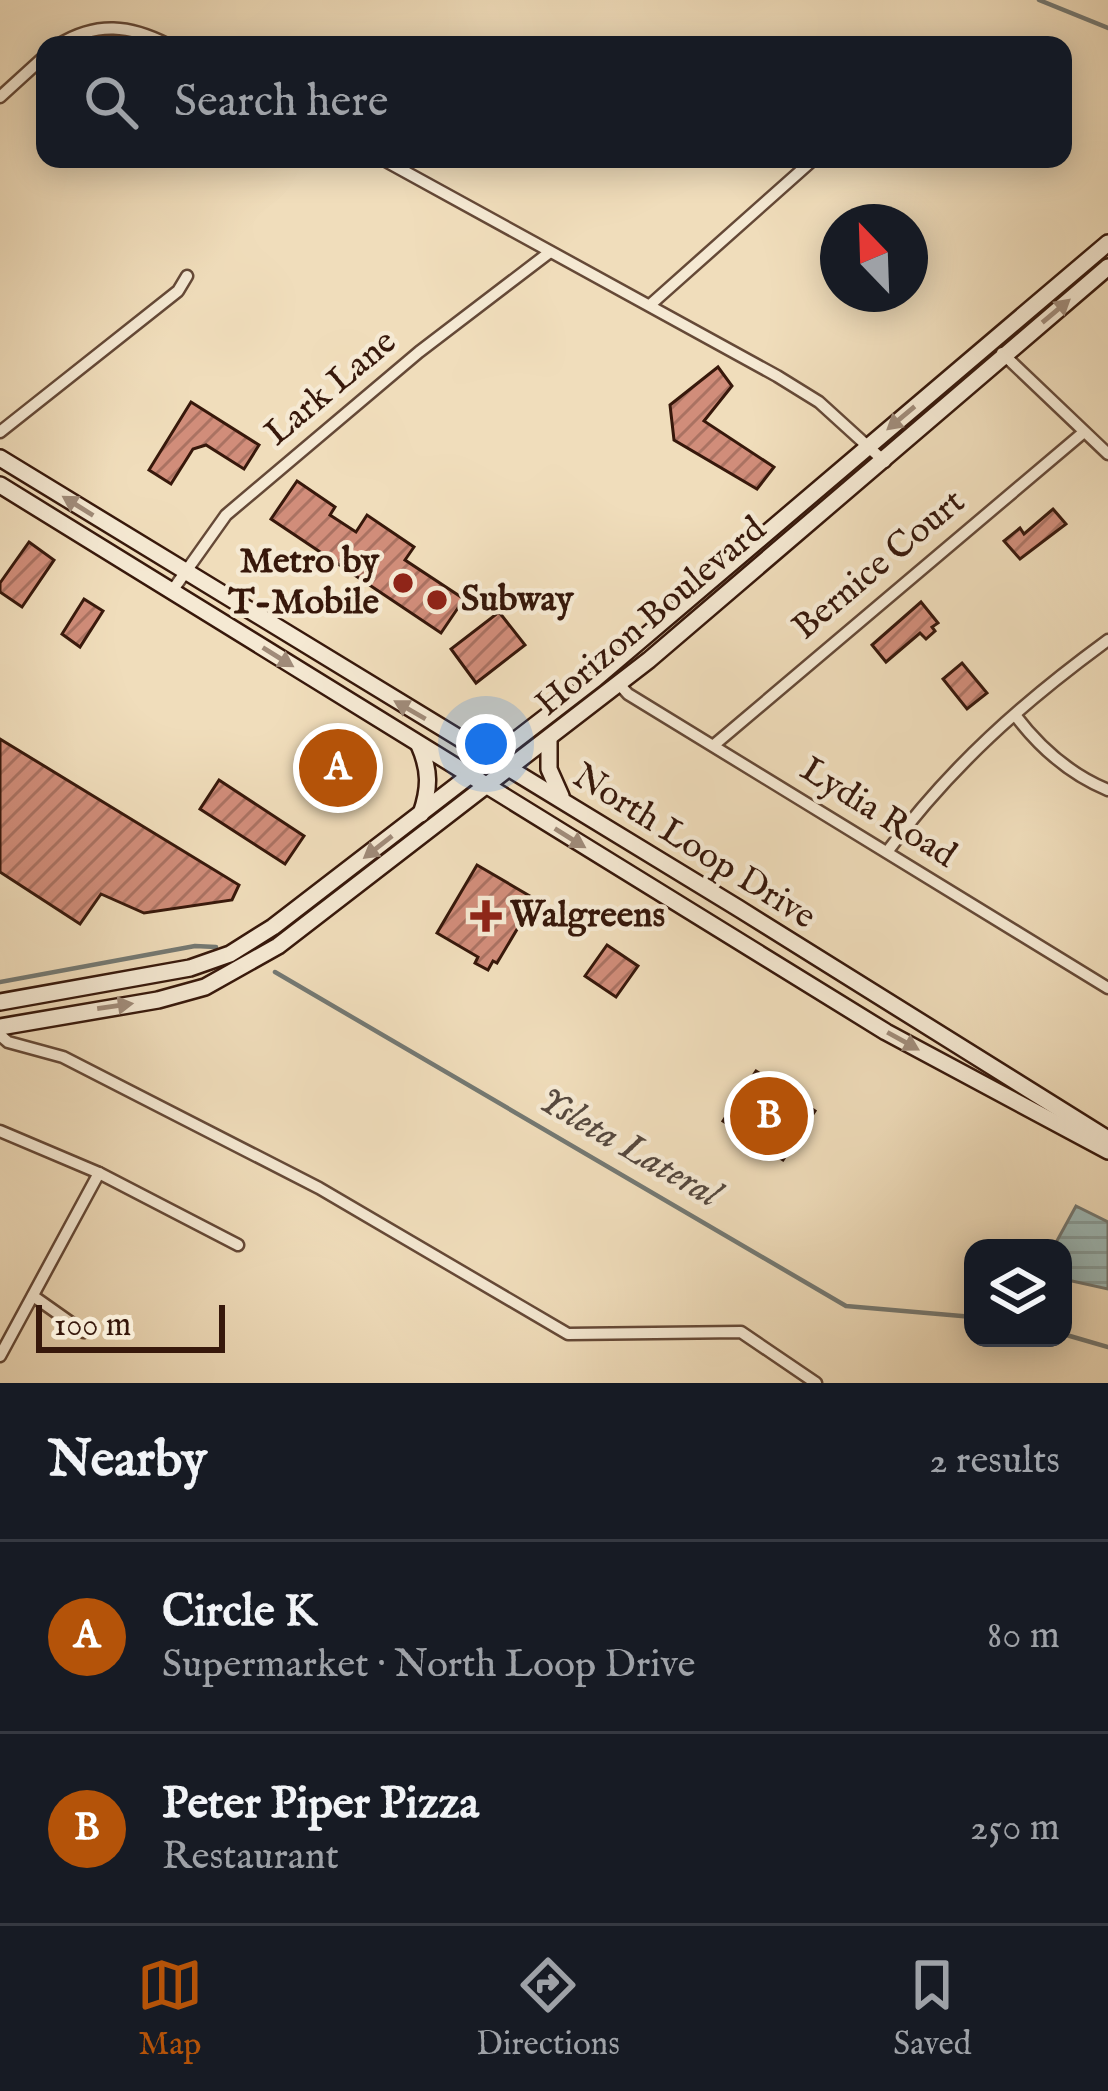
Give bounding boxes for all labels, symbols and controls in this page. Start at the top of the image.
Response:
search box [36,36,1072,168]
icon: search [78,69,144,135]
text: Search here [174,74,388,131]
north arrow [820,204,928,312]
one-way arrow [1041,299,1071,325]
street label: Lark Lane [256,320,406,456]
one-way arrow [886,405,917,430]
street label: Bernice Court [783,479,975,651]
one-way arrow [61,496,94,518]
street label: Horizon Boulevard [526,507,776,727]
place label: Metro by T-Mobile [227,539,380,626]
marker: Metro by T-Mobile [390,570,416,596]
place label: Subway [461,577,575,623]
marker: Subway [424,587,450,613]
one-way arrow [262,645,295,667]
one-way arrow [393,700,427,721]
your location [456,714,516,774]
pin: A [299,723,377,813]
street label: Lydia Road [791,747,965,879]
street label: North Loop Drive [564,754,824,940]
one-way arrow [553,827,587,848]
one-way arrow [363,834,394,858]
place label: Walgreens [510,893,665,939]
marker: Walgreens [473,903,499,929]
one-way arrow [97,996,134,1015]
one-way arrow [886,1029,919,1050]
pin: B [730,1071,808,1161]
water label: Ysleta Lateral [530,1076,731,1221]
map controls [964,1239,1072,1347]
button: layers [964,1239,1072,1347]
scale bar [36,1299,225,1352]
text: 100 m [54,1305,131,1347]
text: Nearby [48,1429,207,1494]
text: 2 results [929,1437,1060,1486]
text: Circle K [162,1584,317,1641]
text: A [74,1612,100,1661]
text: 80 m [987,1612,1060,1661]
text: Supermarket · North Loop Drive [162,1641,695,1690]
text: Peter Piper Pizza [162,1776,479,1833]
text: B [74,1804,100,1853]
text: 250 m [970,1804,1060,1853]
text: Restaurant [162,1833,339,1882]
tab: Map [137,1952,203,2066]
tab: Directions [476,1952,620,2066]
tab: Saved [893,1952,971,2066]

